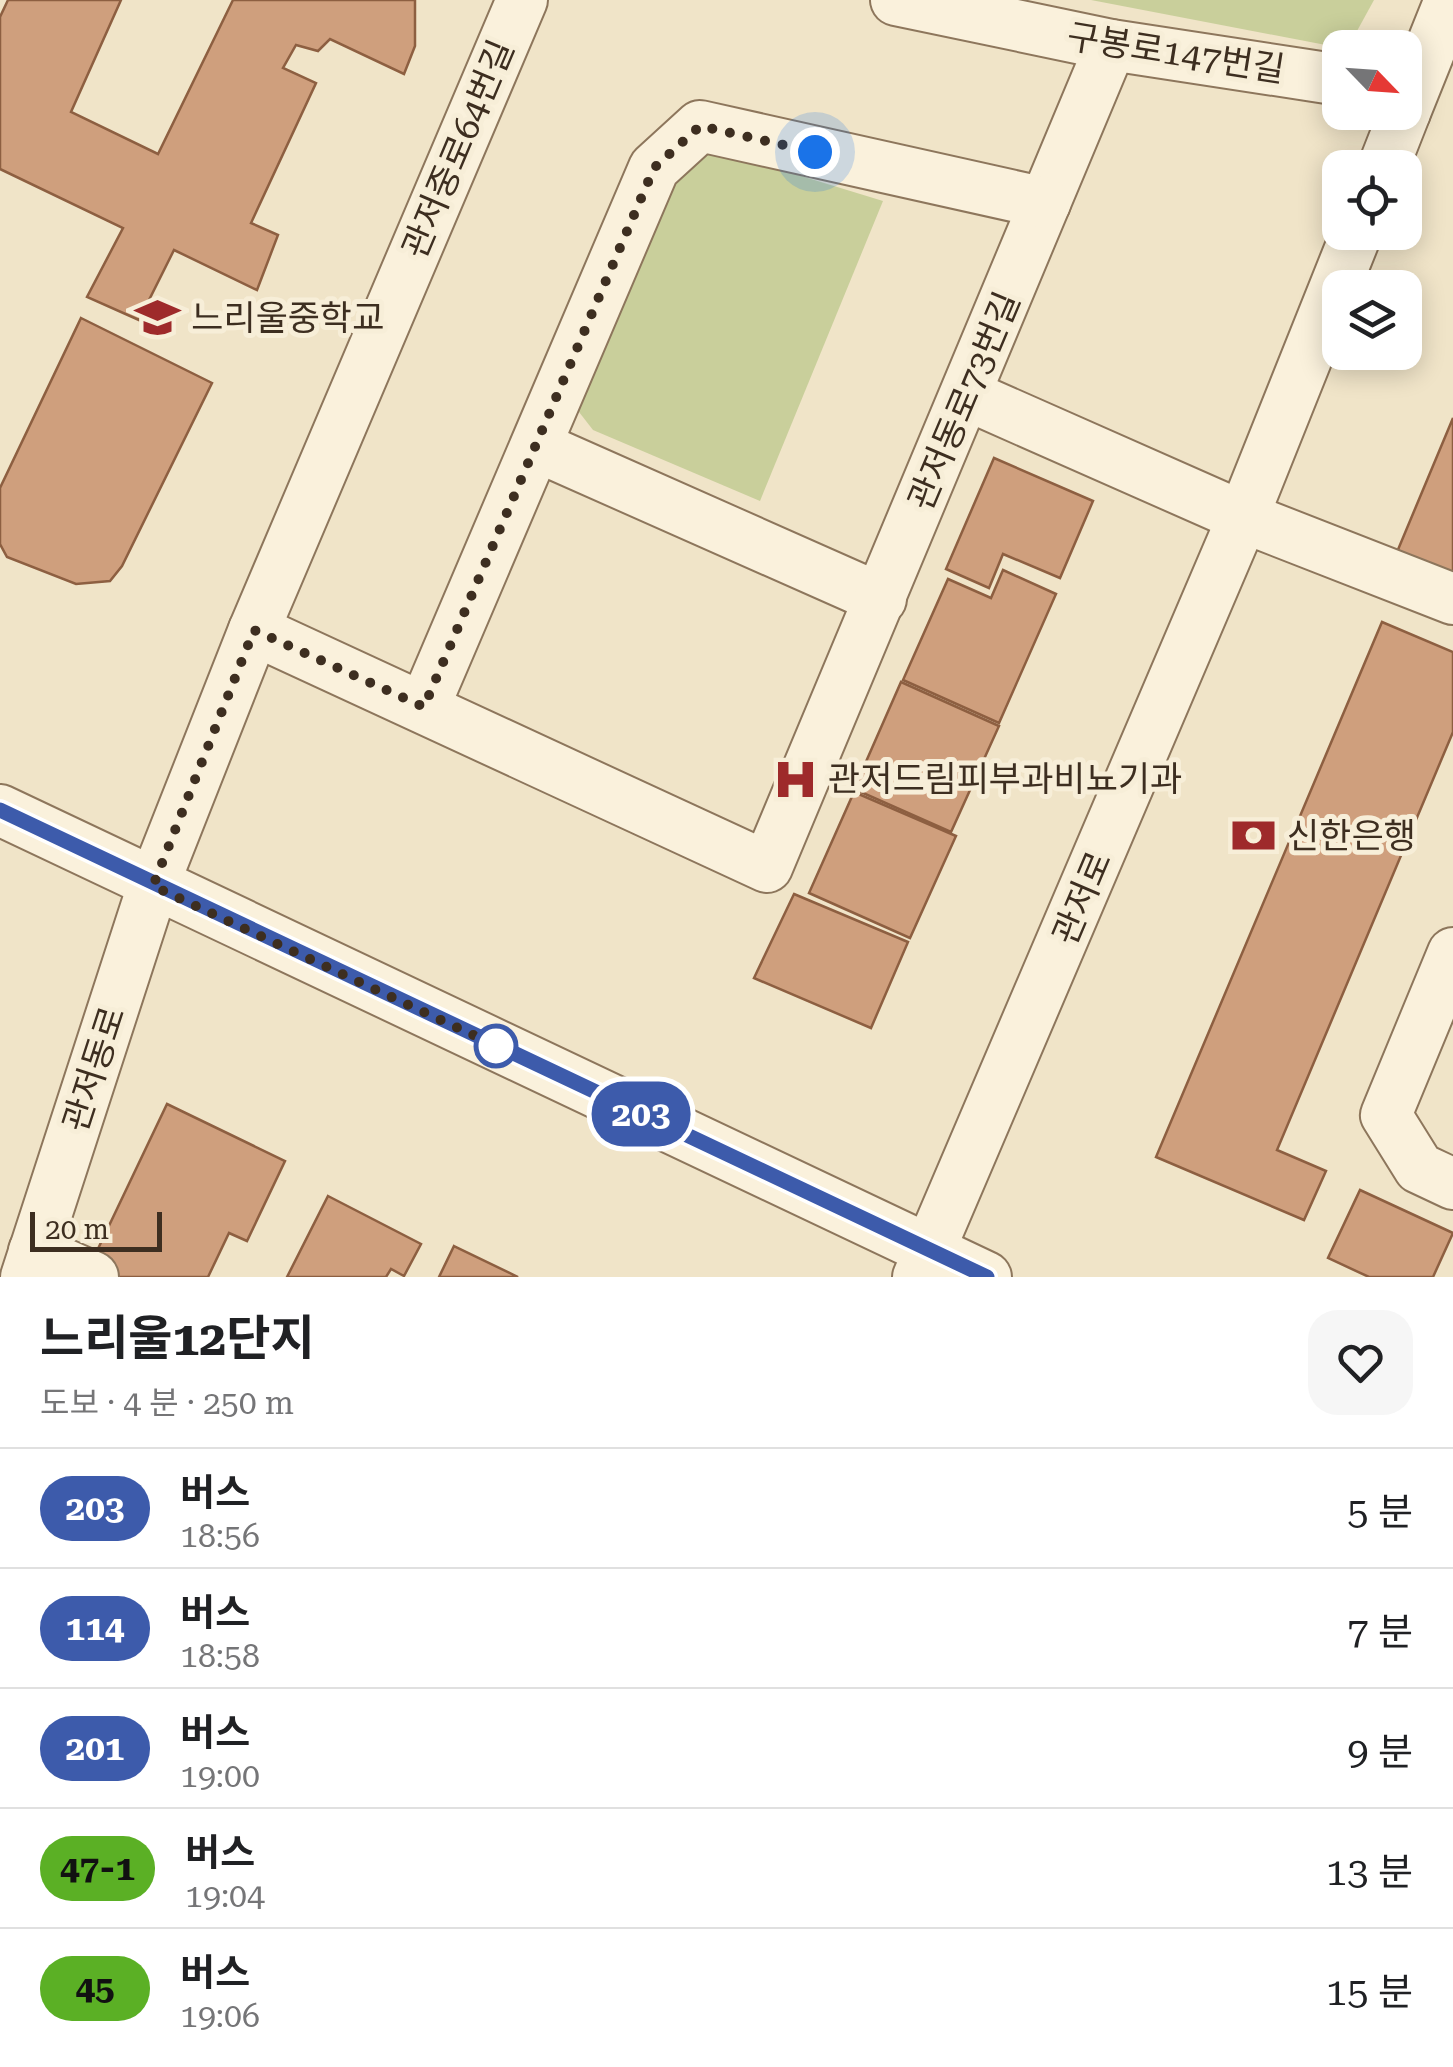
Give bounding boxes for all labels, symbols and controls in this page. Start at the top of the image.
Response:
street label: 구봉로147번길 [1064,16,1288,91]
north arrow [1322,30,1422,130]
map controls [1322,30,1422,370]
street label: 관저중로64번길 [394,34,523,264]
your location [790,127,840,177]
button: locate [1322,150,1422,250]
button: layers [1322,270,1422,370]
street label: 관저동로73번길 [900,286,1029,516]
school or university icon: 느리울중학교 [134,294,182,342]
place label: 느리울중학교 [191,298,384,339]
hospital icon: 관저드림피부과비뇨기과 [771,755,819,803]
place label: 관저드림피부과비뇨기과 [828,759,1182,800]
bank icon: 신한은행 [1230,812,1278,860]
place label: 신한은행 [1287,816,1416,857]
street label: 관저로 [1045,846,1120,951]
street label: 관저동로 [55,1002,134,1137]
unlabelled marker [475,1025,517,1067]
line badge: 203 [584,1082,698,1146]
text: 203 [612,1094,670,1135]
scale bar [30,1207,162,1252]
text: 20 m [45,1213,109,1246]
button: heart [1308,1310,1413,1415]
text: 느리울12단지 [40,1311,315,1367]
text: 도보 · 4 분 · 250 m [40,1384,294,1422]
text: 버스 [180,1471,250,1515]
text: 203 [66,1488,124,1529]
text: 5 분 [1347,1490,1413,1534]
text: 18:56 [180,1517,260,1555]
text: 버스 [180,1591,250,1635]
text: 114 [66,1608,124,1649]
text: 7 분 [1347,1610,1413,1654]
text: 18:58 [180,1637,260,1675]
text: 버스 [180,1711,250,1755]
text: 201 [66,1728,124,1769]
text: 9 분 [1347,1730,1413,1774]
text: 19:00 [180,1757,260,1795]
text: 버스 [185,1831,255,1875]
text: 47-1 [60,1848,135,1889]
text: 13 분 [1326,1850,1413,1894]
text: 19:04 [185,1877,265,1915]
text: 버스 [180,1951,250,1995]
text: 45 [75,1968,115,2009]
text: 15 분 [1326,1970,1413,2014]
text: 19:06 [180,1997,260,2035]

